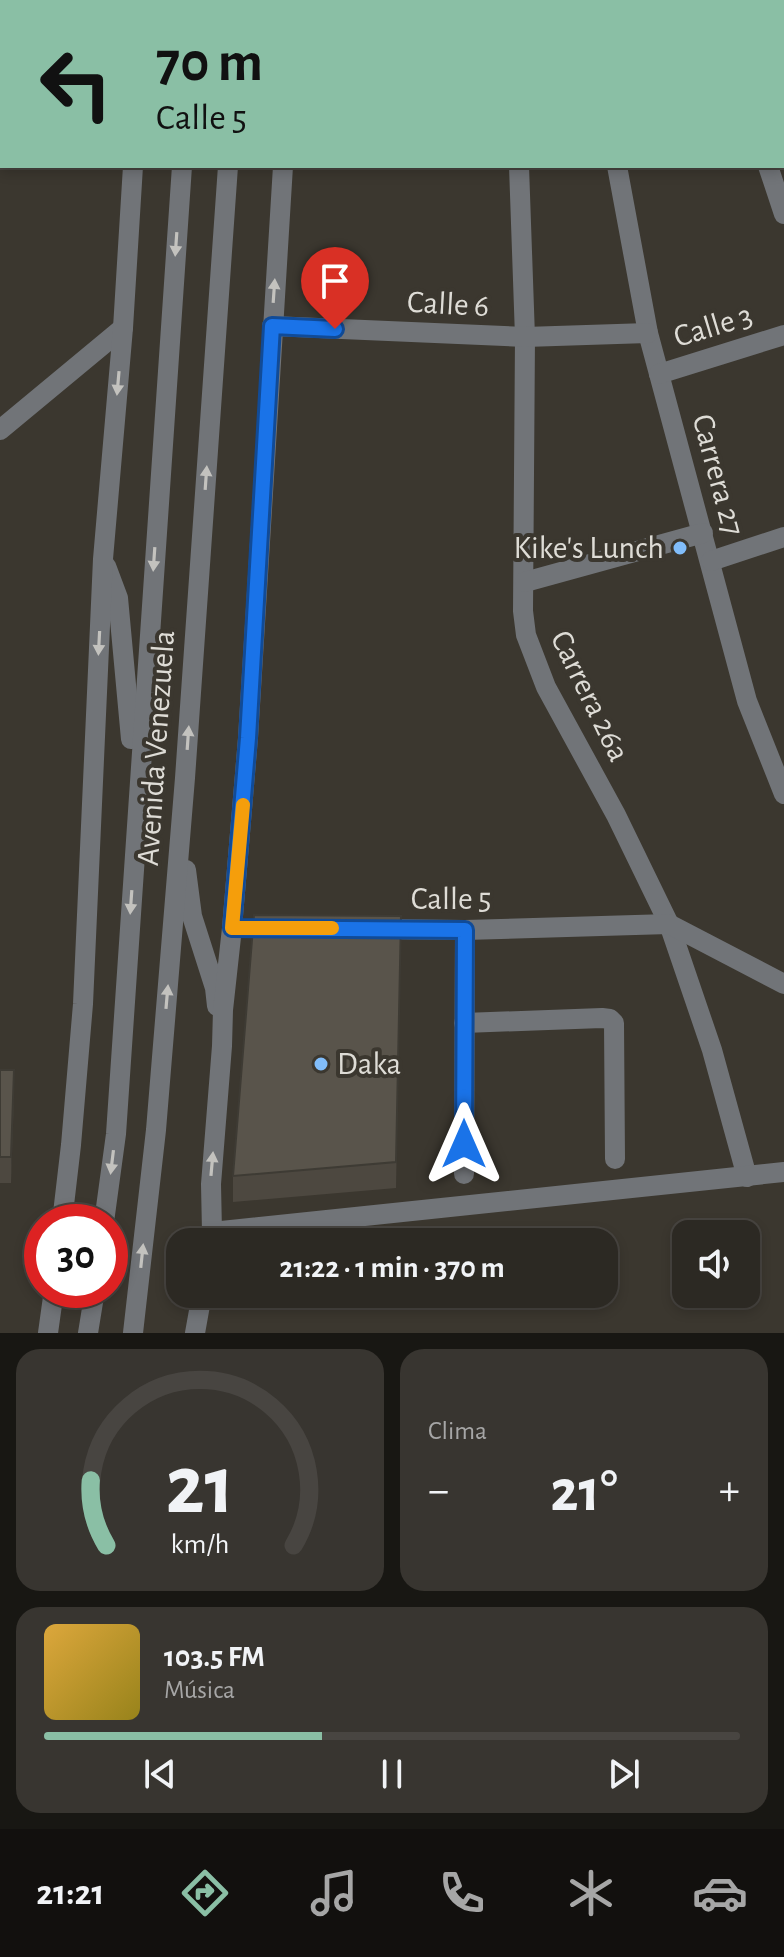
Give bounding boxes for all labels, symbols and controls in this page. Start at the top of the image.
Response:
icon: left [24,32,128,136]
text: 70 m [156,35,263,91]
text: Calle 5 [156,100,247,136]
one-way arrow [169,232,182,257]
pin [301,247,369,329]
icon: arrive [313,259,357,303]
one-way arrow [268,278,281,303]
street label: Calle 6 [406,286,490,322]
street label: Calle 3 [670,299,756,353]
one-way arrow [112,371,125,396]
street label: Carrera 27 [686,411,750,539]
one-way arrow [200,465,213,490]
place label: Kike's Lunch [514,532,664,564]
marker: Kike's Lunch [671,539,689,557]
one-way arrow [148,547,161,572]
street label: Carrera 26a [545,626,635,766]
street label: Avenida Venezuela [132,629,180,867]
one-way arrow [92,631,105,656]
one-way arrow [182,725,195,750]
street label: Calle 5 [411,883,491,915]
one-way arrow [124,890,137,915]
one-way arrow [161,984,174,1009]
place label: Daka [337,1048,401,1080]
marker: Daka [312,1055,330,1073]
position arrow [422,1102,506,1186]
one-way arrow [105,1149,118,1174]
one-way arrow [206,1151,219,1176]
speed limit sign: 30 [24,1204,128,1308]
map controls [672,1220,760,1308]
button: sound [672,1220,760,1308]
one-way arrow [136,1243,149,1268]
text: 21:22 · 1 min · 370 m [279,1253,505,1283]
text: Clima [428,1418,487,1444]
text: 21 [165,1445,235,1529]
text: 21° [550,1462,618,1522]
text: − [428,1469,449,1513]
text: + [719,1469,740,1513]
text: km/h [171,1530,229,1559]
text: 103.5 FM [164,1642,265,1672]
text: Música [164,1677,235,1703]
icon: previous [138,1752,182,1796]
icon: pause [370,1752,414,1796]
icon: next [602,1752,646,1796]
icon: directions [177,1865,233,1921]
icon: music [306,1865,362,1921]
icon: phone [434,1865,490,1921]
icon: climate [563,1865,619,1921]
icon: car [692,1865,748,1921]
text: 21:21 [36,1875,104,1911]

